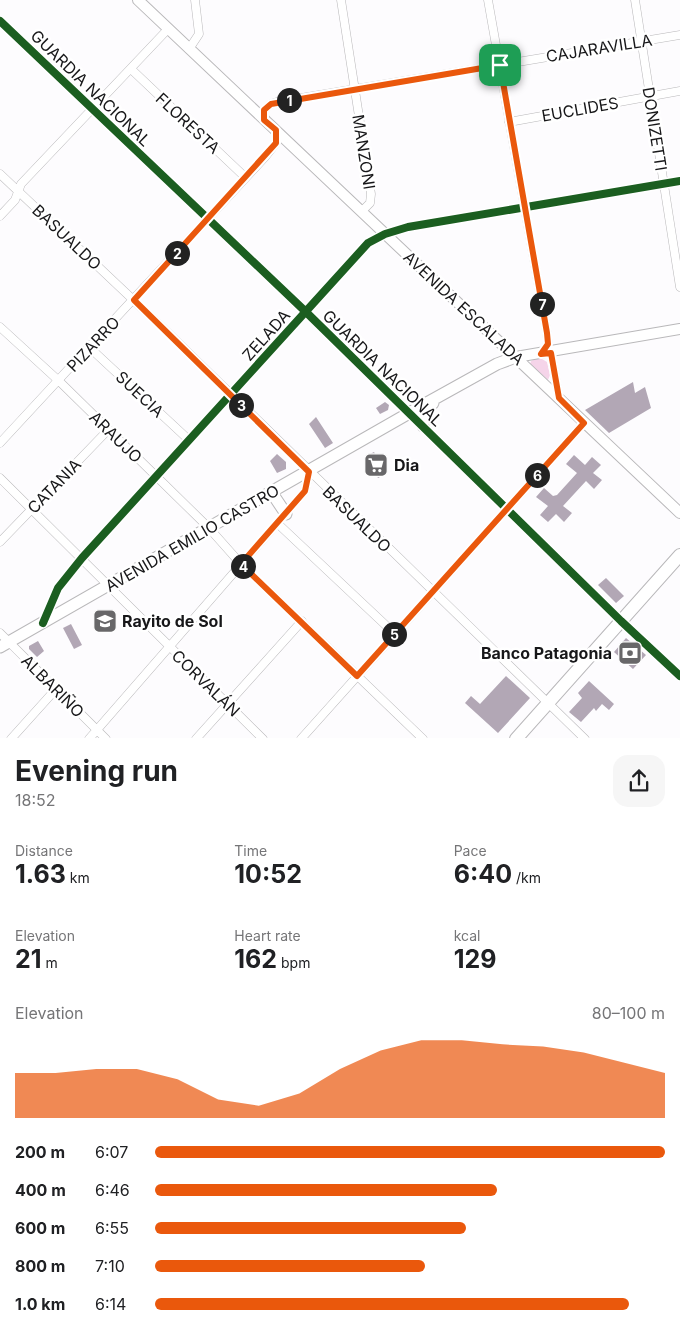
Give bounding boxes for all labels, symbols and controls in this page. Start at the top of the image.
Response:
street label: GUARDIA NACIONAL [27,26,155,150]
street label: CAJARAVILLA [545,30,653,66]
pin [479,44,521,86]
icon: arrive [486,51,514,79]
street label: DONIZETTI [638,86,672,172]
street label: FLORESTA [152,88,224,158]
pin: 1 [276,88,302,112]
text: 1 [286,92,293,109]
street label: EUCLIDES [540,92,620,126]
street label: MANZONI [348,113,380,191]
street label: BASUALDO [28,200,106,274]
pin: 2 [164,240,190,266]
text: 2 [173,245,182,262]
street label: AVENIDA ESCALADA [399,247,529,369]
pin: 7 [530,292,554,316]
text: 7 [538,296,547,313]
street label: ZELADA [238,305,294,365]
street label: GUARDIA NACIONAL [319,306,447,430]
street label: PIZARRO [62,312,124,376]
street label: SUECIA [112,367,168,421]
pin: 3 [228,392,254,418]
text: 3 [237,397,246,414]
street label: ARAUJO [86,407,146,467]
supermarket icon: Dia [363,452,389,478]
street label: CATANIA [23,454,85,518]
place label: Dia [394,455,419,475]
pin: 6 [524,462,550,488]
text: 6 [533,467,542,484]
street label: AVENIDA EMILIO CASTRO [101,480,283,596]
street label: BASUALDO [319,482,395,556]
pin: 4 [230,554,256,578]
text: 4 [239,558,248,575]
school or university icon: Rayito de Sol [92,608,118,634]
place label: Rayito de Sol [122,611,223,631]
pin: 5 [382,622,406,646]
text: 5 [390,626,399,643]
bank icon: Banco Patagonia [617,640,643,666]
place label: Banco Patagonia [481,643,612,663]
street label: CORVALÁN [168,646,244,720]
street label: ALBARIÑO [17,650,89,722]
text: Evening run [15,754,178,788]
button: share [613,755,665,807]
text: 18:52 [15,790,56,810]
text: Distance [15,842,73,859]
text: Time [234,842,267,859]
text: Pace [454,842,487,859]
text: 1.63 [15,859,66,889]
text: 10:52 [234,859,302,889]
text: 6:40 [454,859,512,889]
text: km [66,869,90,886]
text: /km [512,869,541,886]
text: Elevation [15,927,75,944]
text: Heart rate [234,927,301,944]
text: kcal [454,927,480,944]
text: 21 [15,944,42,974]
text: 162 [234,944,277,974]
text: 129 [454,944,496,974]
text: m [42,954,58,971]
text: bpm [277,954,310,971]
text: Elevation [15,1003,84,1023]
text: 80–100 m [592,1003,665,1023]
text: 200 m [15,1142,65,1162]
text: 6:07 [95,1142,128,1162]
text: 400 m [15,1180,66,1200]
text: 6:46 [95,1180,130,1200]
text: 600 m [15,1218,65,1238]
text: 6:55 [95,1218,129,1238]
text: 800 m [15,1256,65,1276]
text: 7:10 [95,1256,125,1276]
text: 1.0 km [15,1294,65,1314]
text: 6:14 [95,1294,126,1314]

